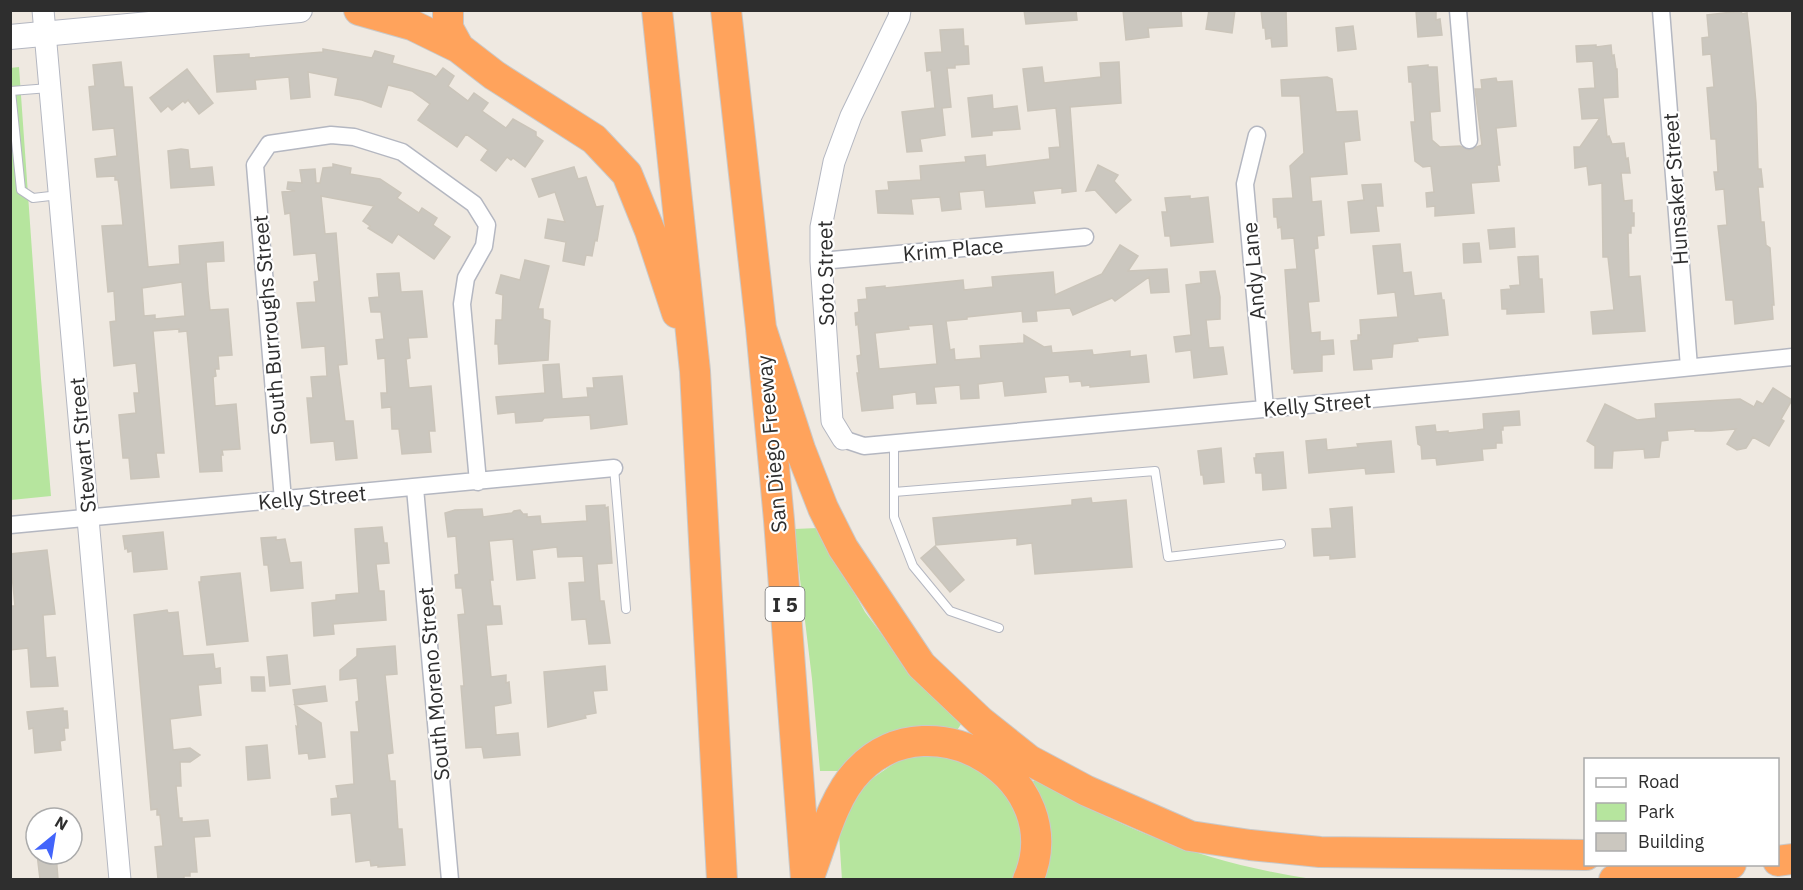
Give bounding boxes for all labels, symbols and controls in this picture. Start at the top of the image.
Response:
street label: Hunsaker Street [1656,112,1694,266]
street label: South Burroughs Street [245,214,293,436]
street label: Soto Street [810,220,840,326]
street label: Andy Lane [1235,221,1271,321]
street label: Krim Place [901,231,1005,267]
street label: San Diego Freeway [749,353,793,534]
street label: Stewart Street [62,376,102,514]
street label: Kelly Street [1262,385,1372,423]
street label: Kelly Street [257,478,367,516]
street label: South Moreno Street [411,586,455,782]
road number: I 5 [766,587,804,621]
legend [1584,758,1779,866]
text: Road [1638,770,1679,793]
text: Park [1638,800,1675,823]
north arrow [24,806,84,866]
text: N [51,811,72,835]
text: Building [1638,830,1705,853]

